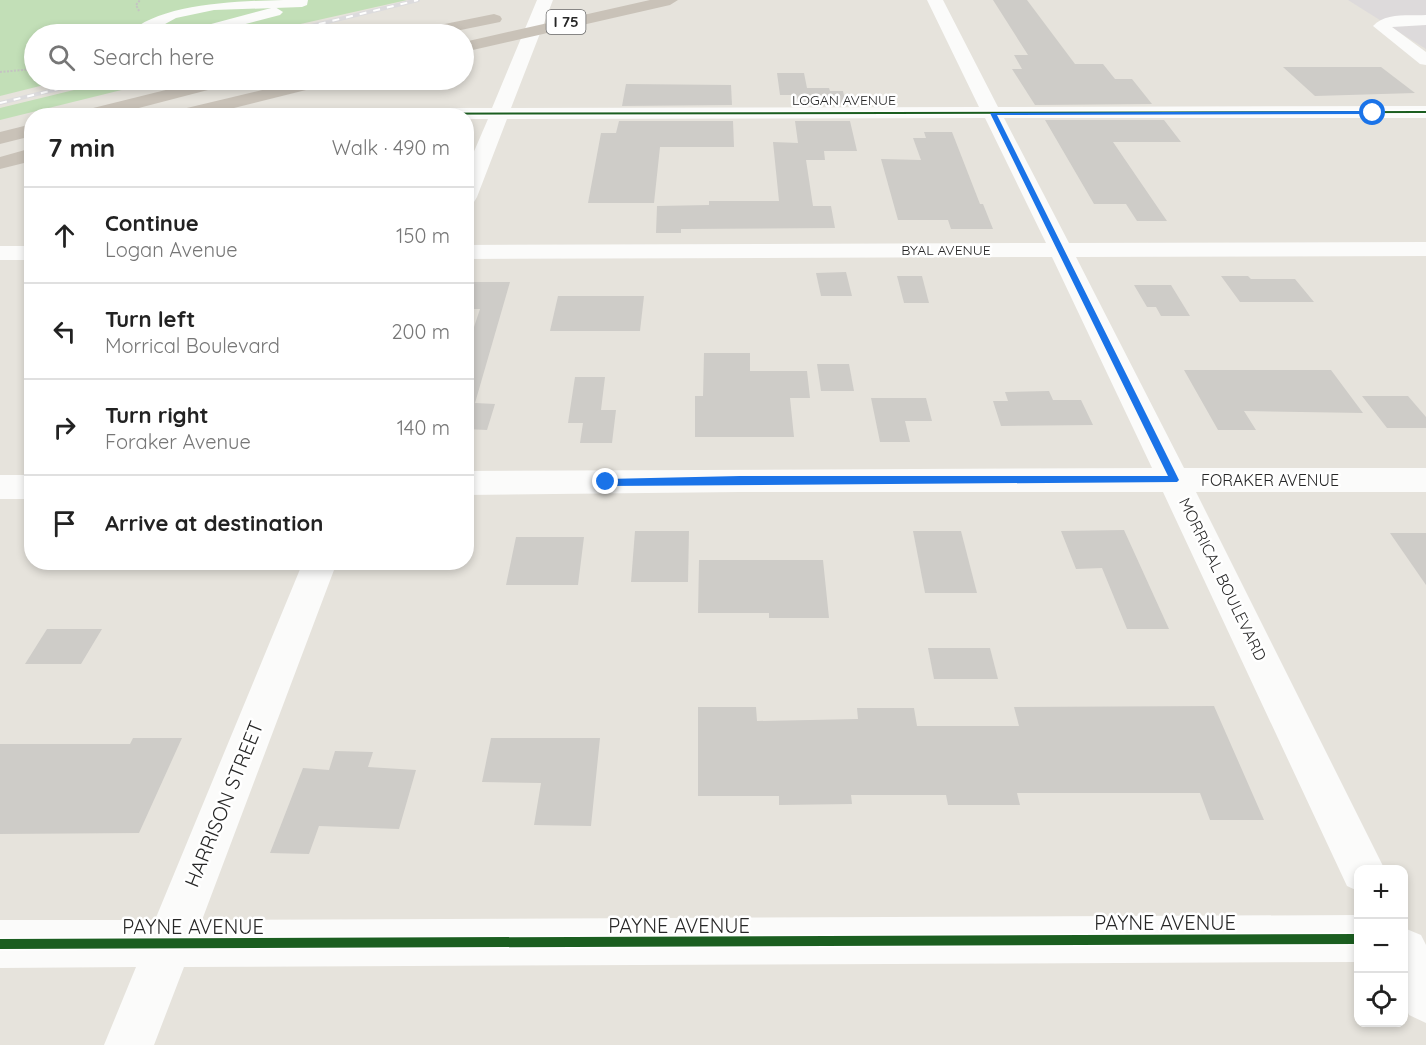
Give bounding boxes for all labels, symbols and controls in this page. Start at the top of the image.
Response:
road number: I 75 [546,10,586,34]
search box [24,24,474,90]
icon: search [45,41,78,74]
text: Search here [93,43,214,71]
street label: LOGAN AVENUE [792,91,896,109]
route start [1359,99,1385,125]
text: 7 min [48,131,115,164]
text: Walk · 490 m [332,135,450,160]
text: Continue [105,209,199,237]
icon: ahead [48,219,81,252]
text: 150 m [396,223,450,248]
text: Logan Avenue [105,237,238,262]
street label: BYAL AVENUE [901,241,991,259]
text: Turn left [105,305,195,333]
icon: left [48,315,81,348]
text: 200 m [391,319,450,344]
text: Morrical Boulevard [105,333,280,358]
text: Turn right [105,401,209,429]
icon: right [48,411,81,444]
text: 140 m [397,415,450,440]
text: Foraker Avenue [105,429,251,454]
route end [592,468,618,494]
street label: FORAKER AVENUE [1201,470,1339,490]
street label: MORRICAL BOULEVARD [1175,494,1271,664]
icon: arrive [48,507,81,540]
text: Arrive at destination [105,509,323,537]
street label: HARRISON STREET [179,717,268,891]
map controls [1354,865,1408,1027]
button: + [1354,865,1408,919]
street label: PAYNE AVENUE [1094,910,1236,935]
street label: PAYNE AVENUE [608,913,750,938]
street label: PAYNE AVENUE [122,914,264,939]
button: − [1354,919,1408,973]
button: locate [1354,973,1408,1027]

